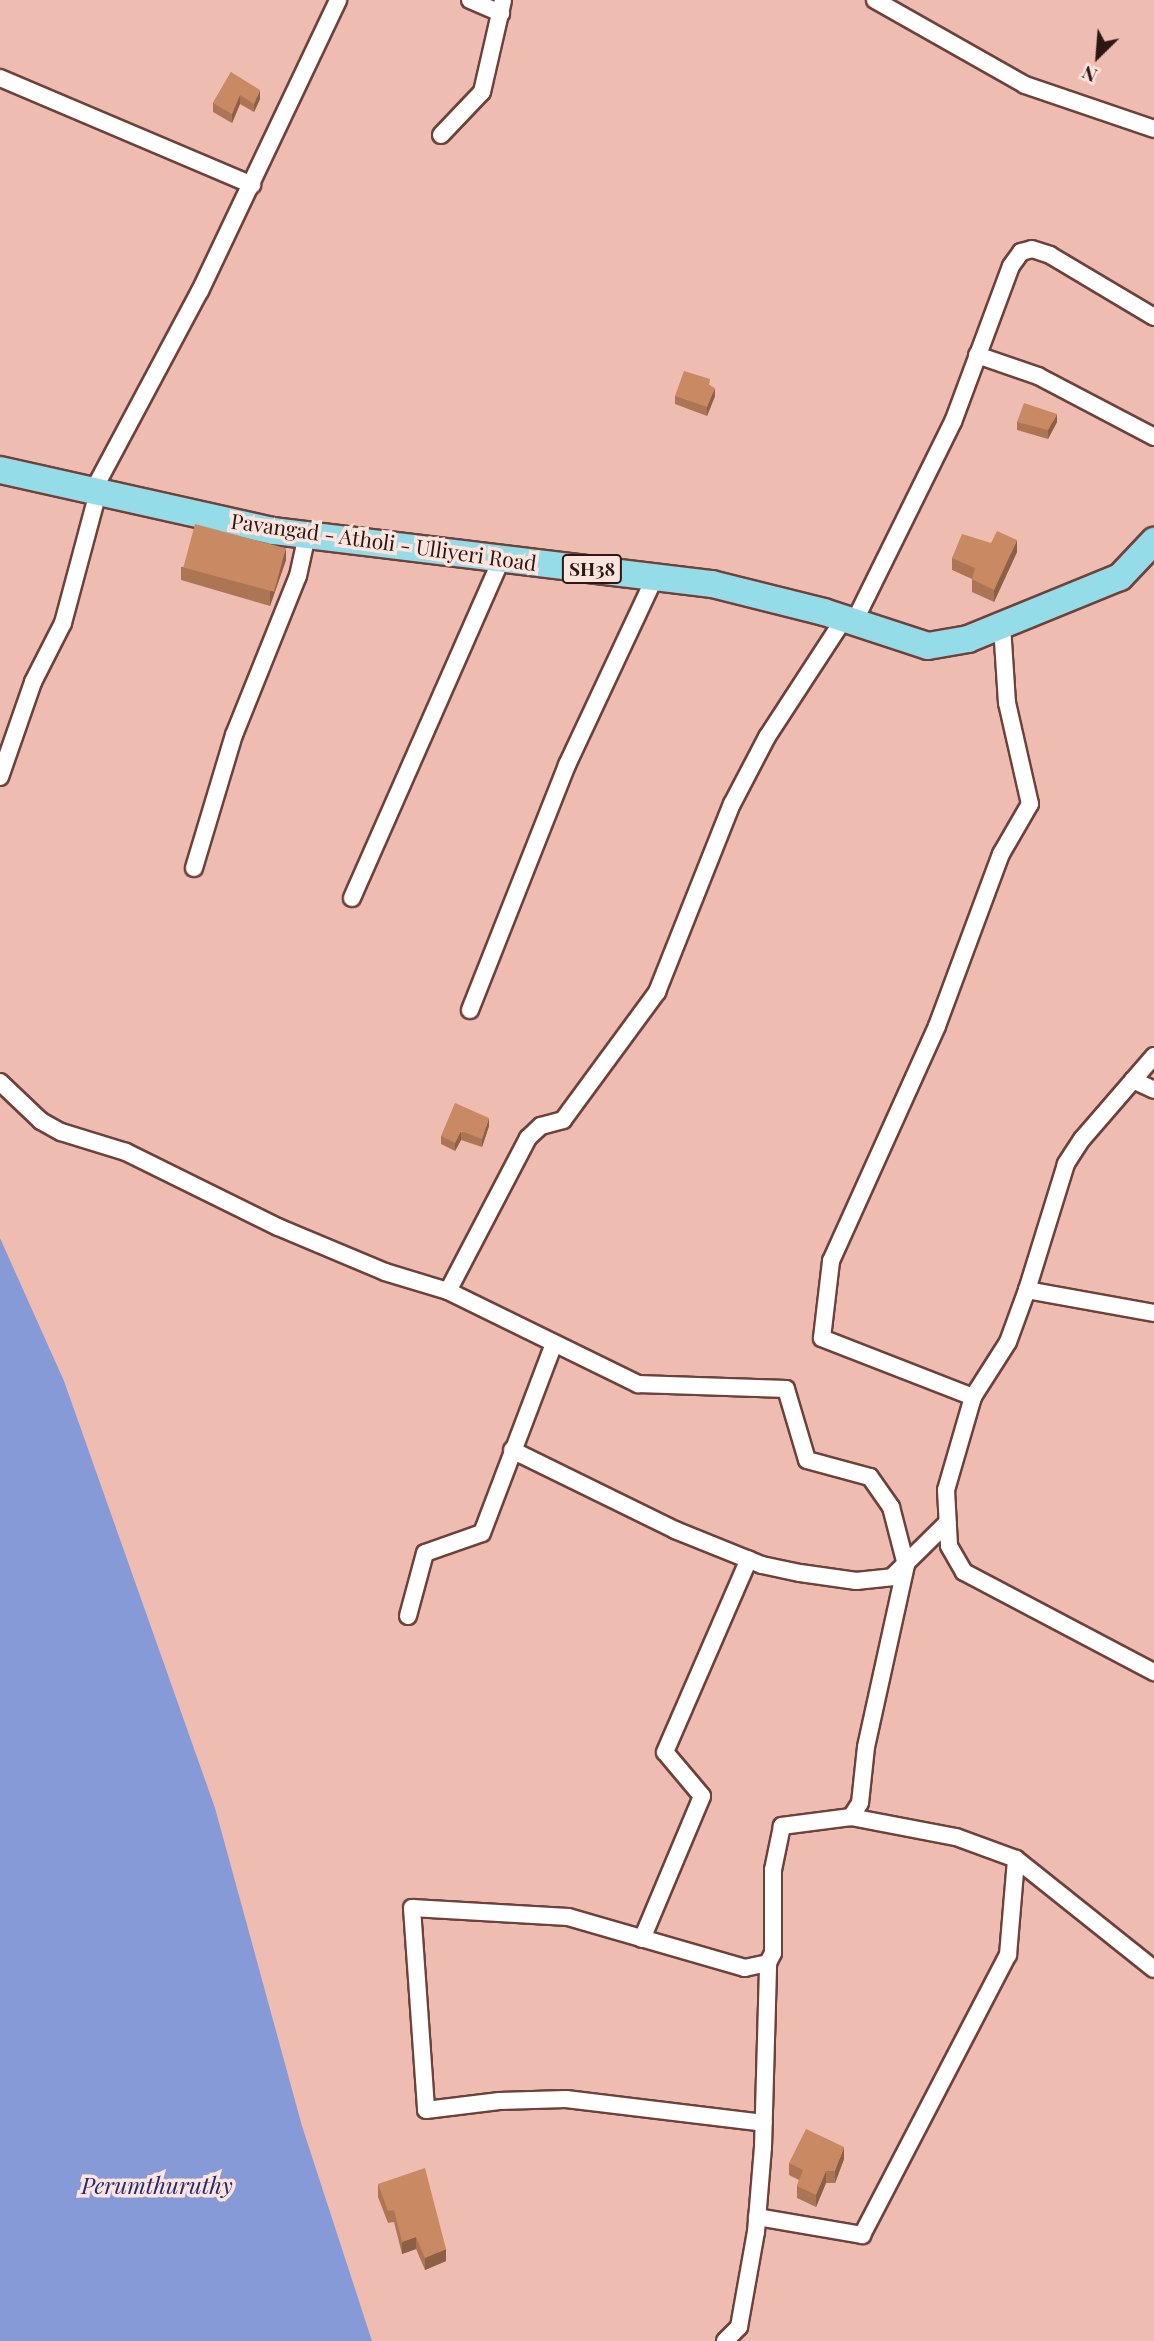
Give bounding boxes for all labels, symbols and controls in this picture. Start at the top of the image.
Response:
north arrow [1063,21,1133,91]
text: N [1077,60,1101,90]
street label: Pavangad - Atholi - Ulliyeri Road [229,507,539,575]
road number: SH38 [560,554,624,584]
water label: Perumthuruthy [81,2171,233,2199]

